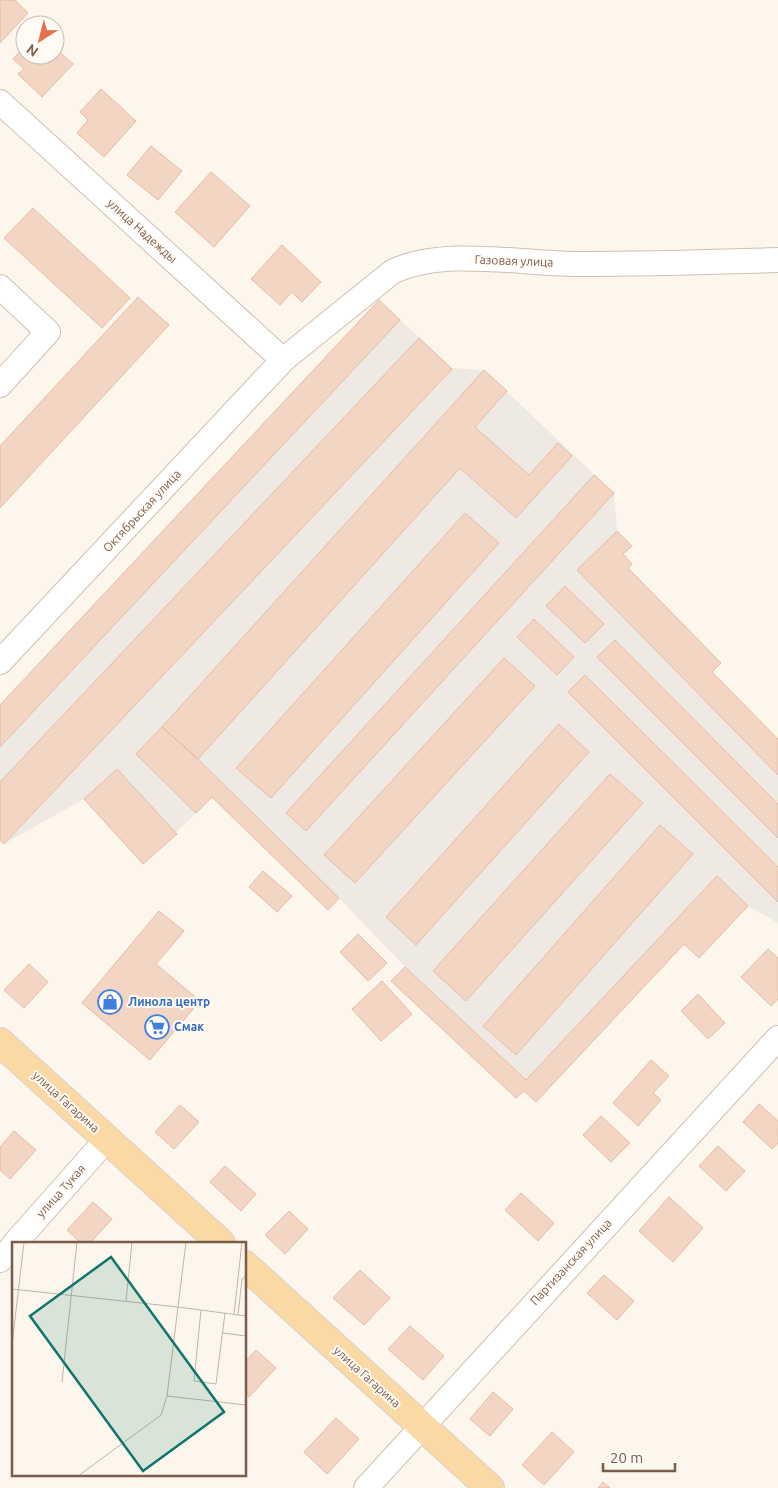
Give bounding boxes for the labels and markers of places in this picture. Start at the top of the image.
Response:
shop icon: Линола центр [97,989,123,1015]
place label: Линола центр [128,995,210,1008]
supermarket icon: Смак [144,1014,170,1040]
place label: Смак [174,1020,204,1033]

